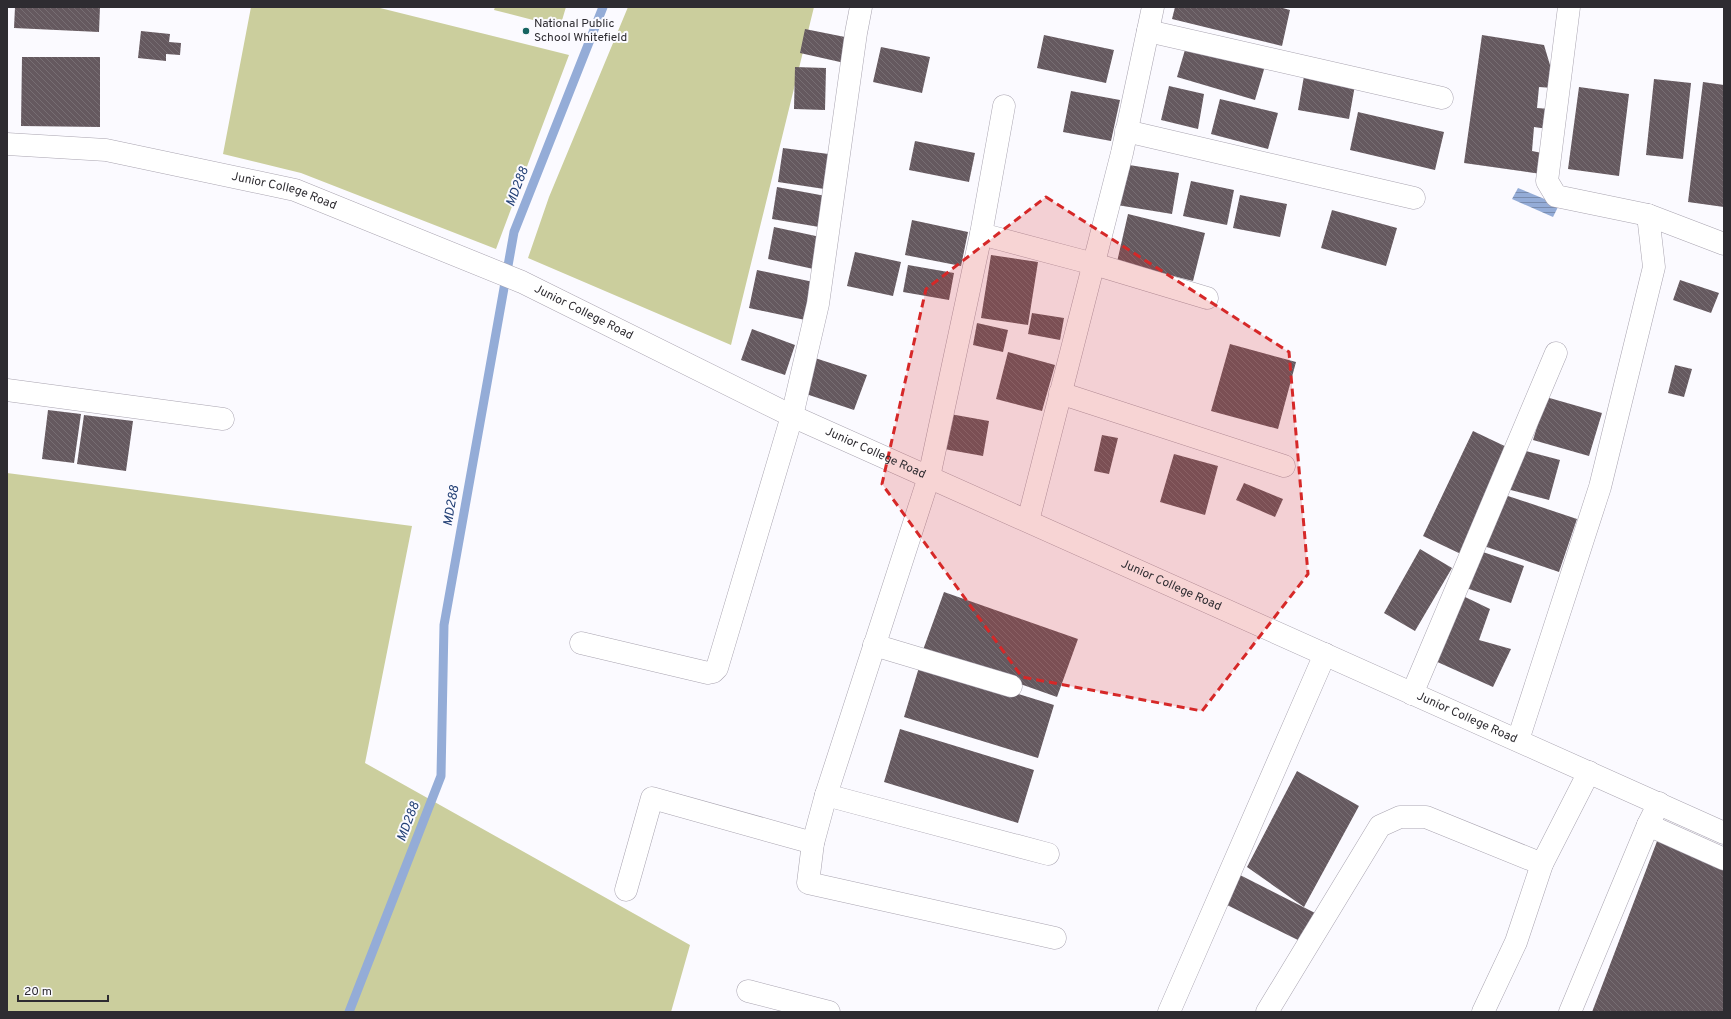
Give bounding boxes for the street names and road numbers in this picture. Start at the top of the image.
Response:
street label: Junior College Road [230,169,339,214]
street label: Junior College Road [531,281,636,344]
street label: Junior College Road [822,424,928,483]
street label: Junior College Road [1118,556,1224,615]
street label: Junior College Road [1414,688,1520,747]

